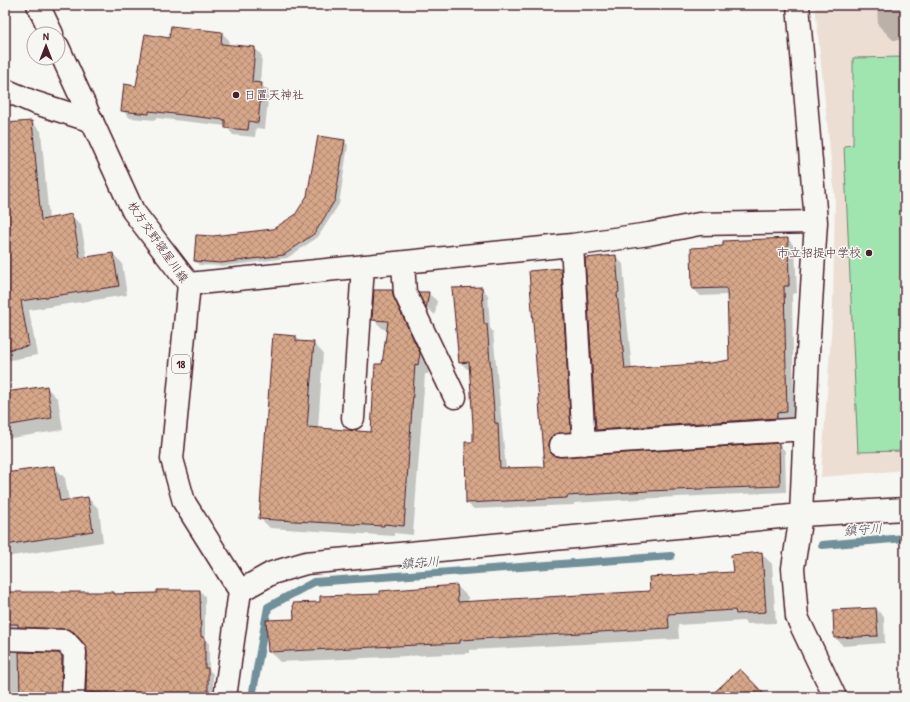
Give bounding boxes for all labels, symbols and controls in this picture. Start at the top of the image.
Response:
north arrow [26,26,66,66]
text: N [43,29,49,43]
place label: 日置天神社 [244,86,304,103]
marker: 日置天神社 [231,90,241,100]
street label: 枚方交野寝屋川線 [124,198,193,286]
place label: 市立招提中学校 [777,244,861,261]
marker: 市立招提中学校 [864,248,874,258]
road number: 18 [172,355,190,373]
water label: 鎮守川 [843,519,883,539]
water label: 鎮守川 [400,552,440,572]

